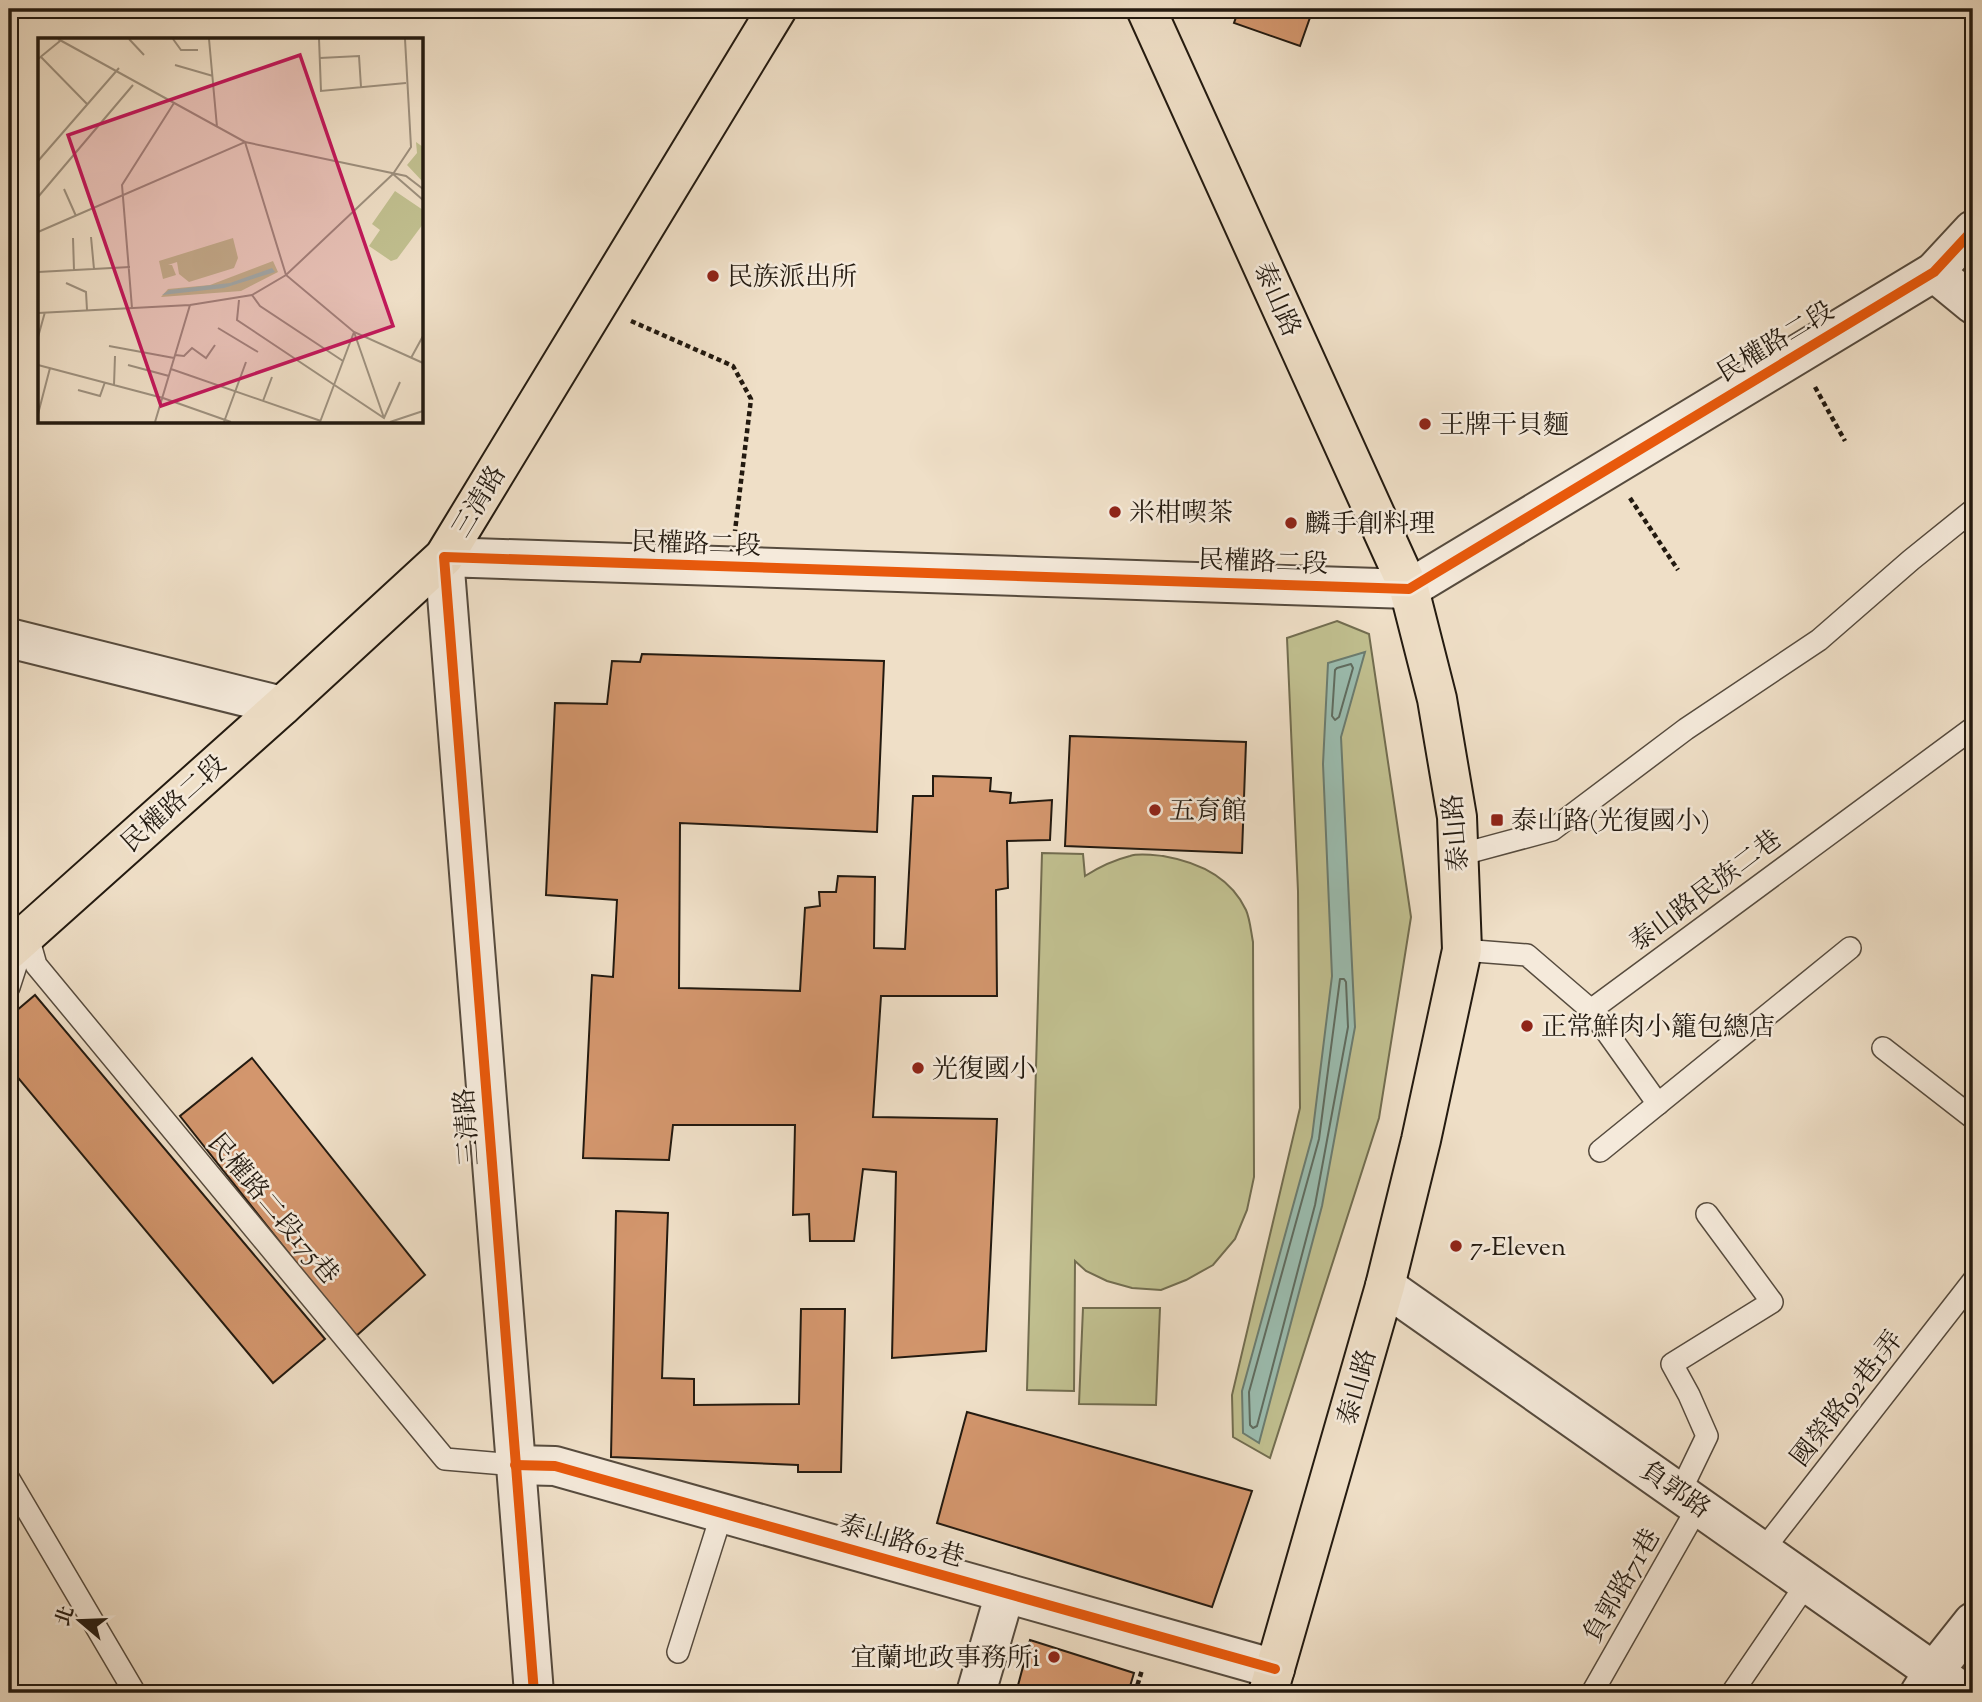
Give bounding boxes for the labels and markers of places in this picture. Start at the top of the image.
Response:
place label: 民族派出所 [727,260,857,297]
marker: 民族派出所 [705,268,721,284]
place label: 王牌干貝麵 [1439,408,1569,445]
marker: 王牌干貝麵 [1417,416,1433,432]
place label: 米柑喫茶 [1129,496,1233,533]
marker: 米柑喫茶 [1107,504,1123,520]
place label: 麟手創料理 [1305,507,1435,544]
marker: 麟手創料理 [1283,515,1299,531]
place label: 五育館 [1169,794,1247,831]
marker: 五育館 [1147,802,1163,818]
place label: 泰山路(光復國小) [1511,804,1710,841]
marker: 泰山路(光復國小) [1489,812,1505,828]
place label: 正常鮮肉小籠包總店 [1541,1010,1775,1047]
marker: 正常鮮肉小籠包總店 [1519,1018,1535,1034]
place label: 光復國小 [932,1052,1036,1089]
marker: 光復國小 [910,1060,926,1076]
place label: 7-Eleven [1470,1230,1566,1267]
marker: 7-Eleven [1448,1238,1464,1254]
place label: 宜蘭地政事務所i [851,1641,1040,1678]
marker: 宜蘭地政事務所i [1046,1649,1062,1665]

